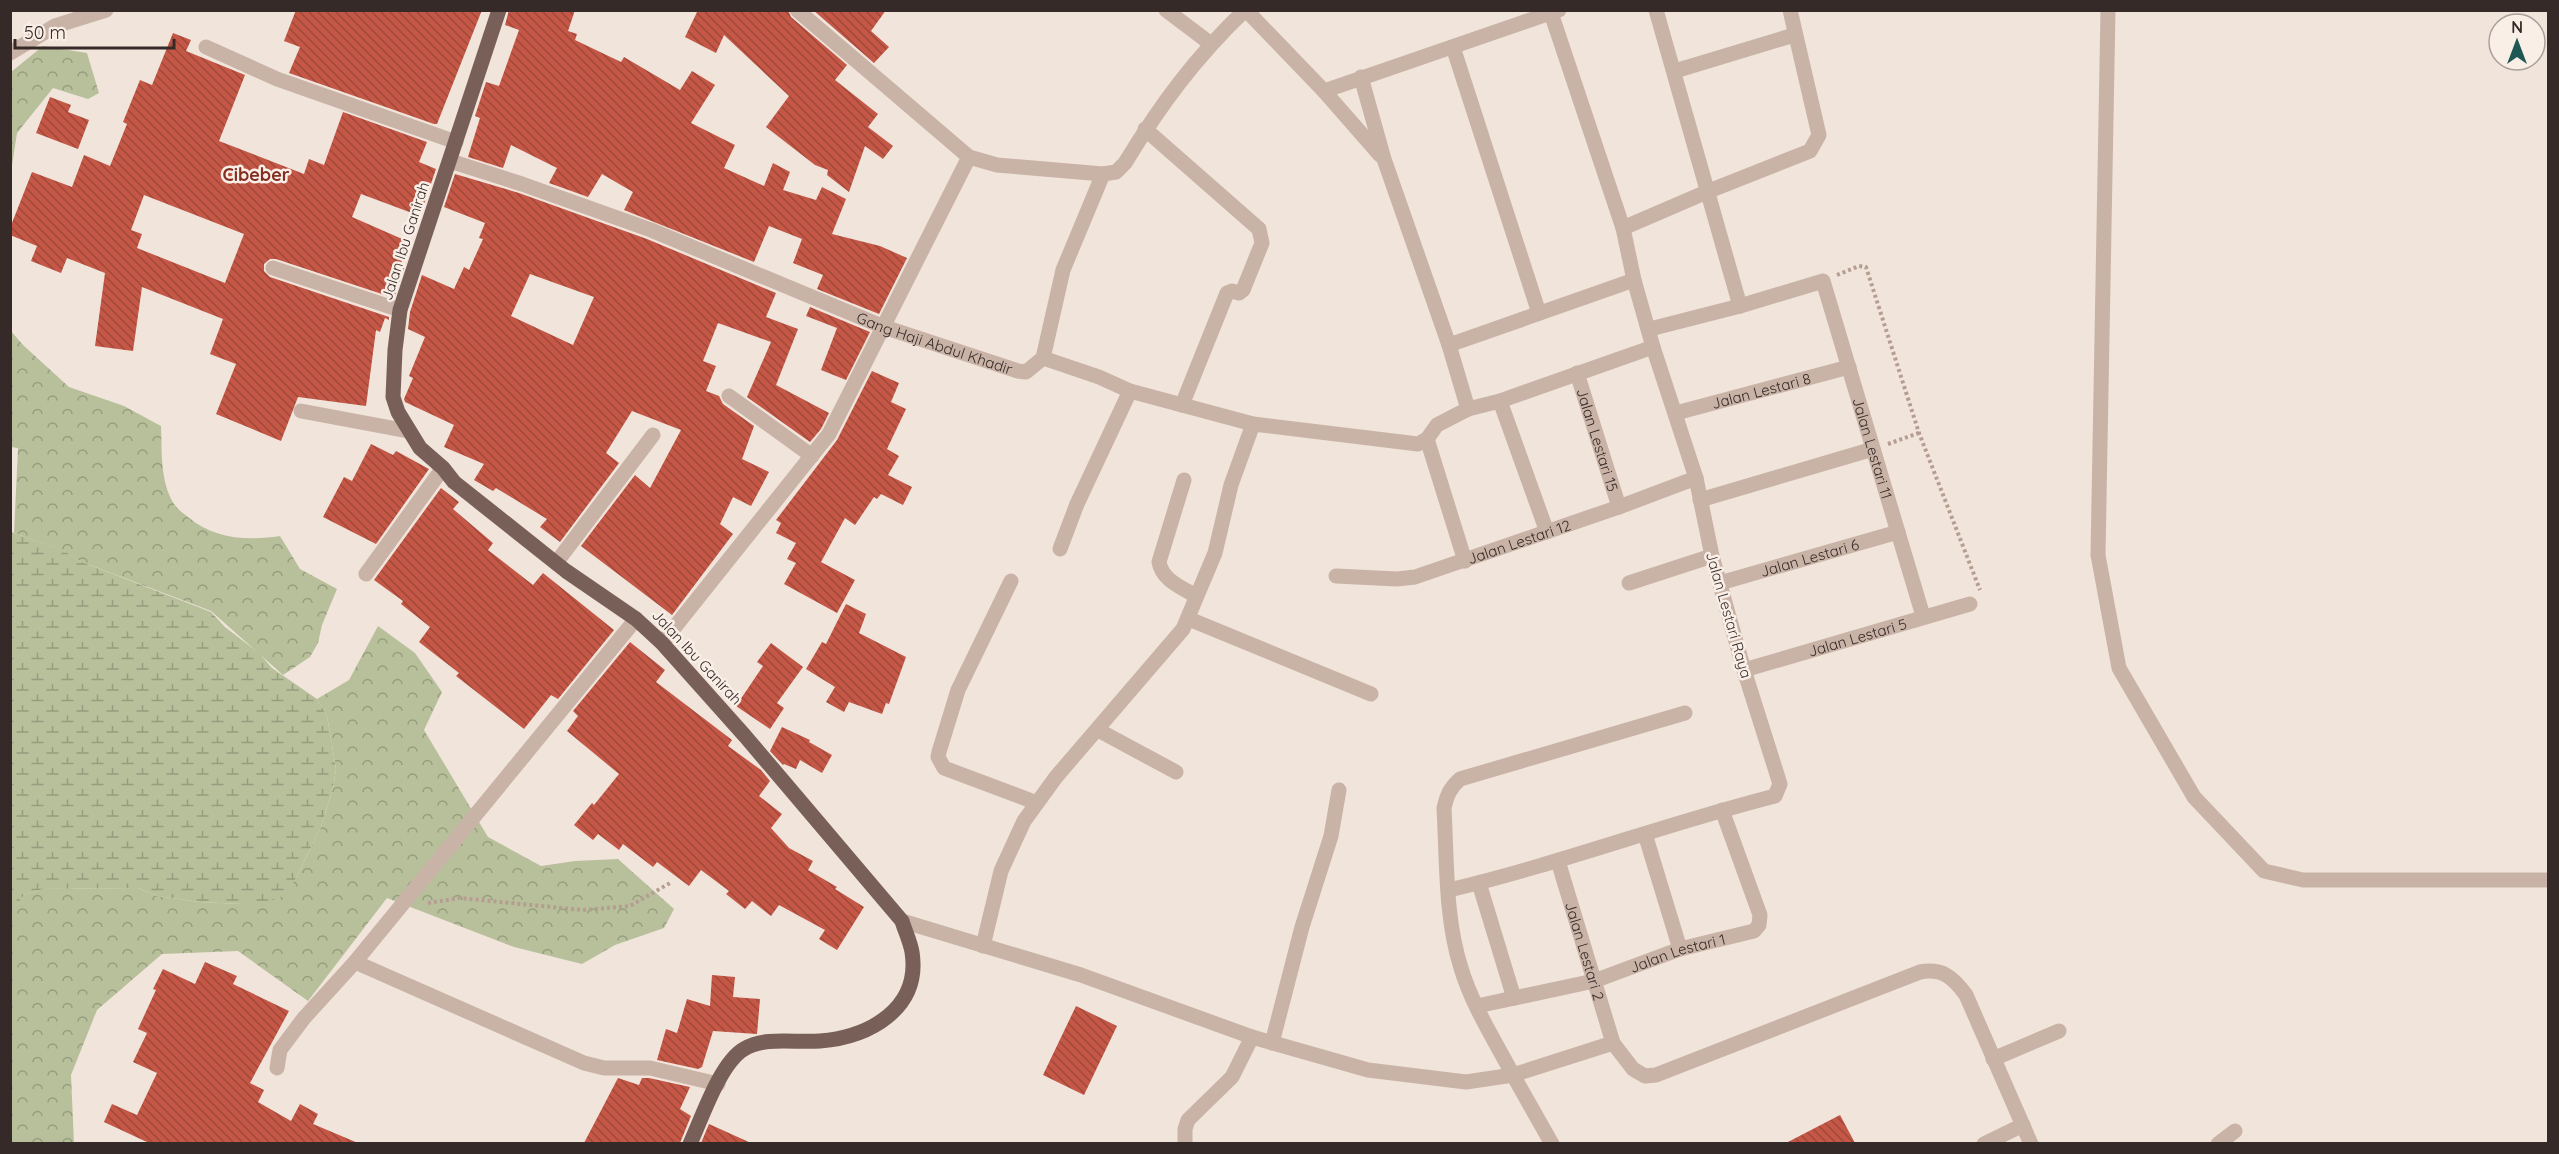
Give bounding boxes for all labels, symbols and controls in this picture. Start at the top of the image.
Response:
scale bar [15,12,174,50]
north arrow [2487,12,2547,72]
text: N [2511,17,2523,37]
text: 50 m [24,21,66,44]
district label: Cibeber [222,163,290,186]
street label: Jalan Ibu Ganirah [377,179,433,303]
street label: Gang Haji Abdul Khadir [854,307,1015,378]
street label: Jalan Lestari 8 [1709,368,1813,413]
street label: Jalan Lestari 15 [1573,386,1623,494]
street label: Jalan Lestari 11 [1849,395,1897,501]
street label: Jalan Lestari 12 [1465,515,1573,568]
street label: Jalan Lestari 6 [1758,534,1861,581]
street label: Jalan Lestari Raya [1702,550,1756,680]
street label: Jalan Ibu Ganirah [648,605,746,709]
street label: Jalan Lestari 5 [1806,614,1909,660]
street label: Jalan Lestari 2 [1561,899,1609,1003]
street label: Jalan Lestari 1 [1627,929,1727,976]

